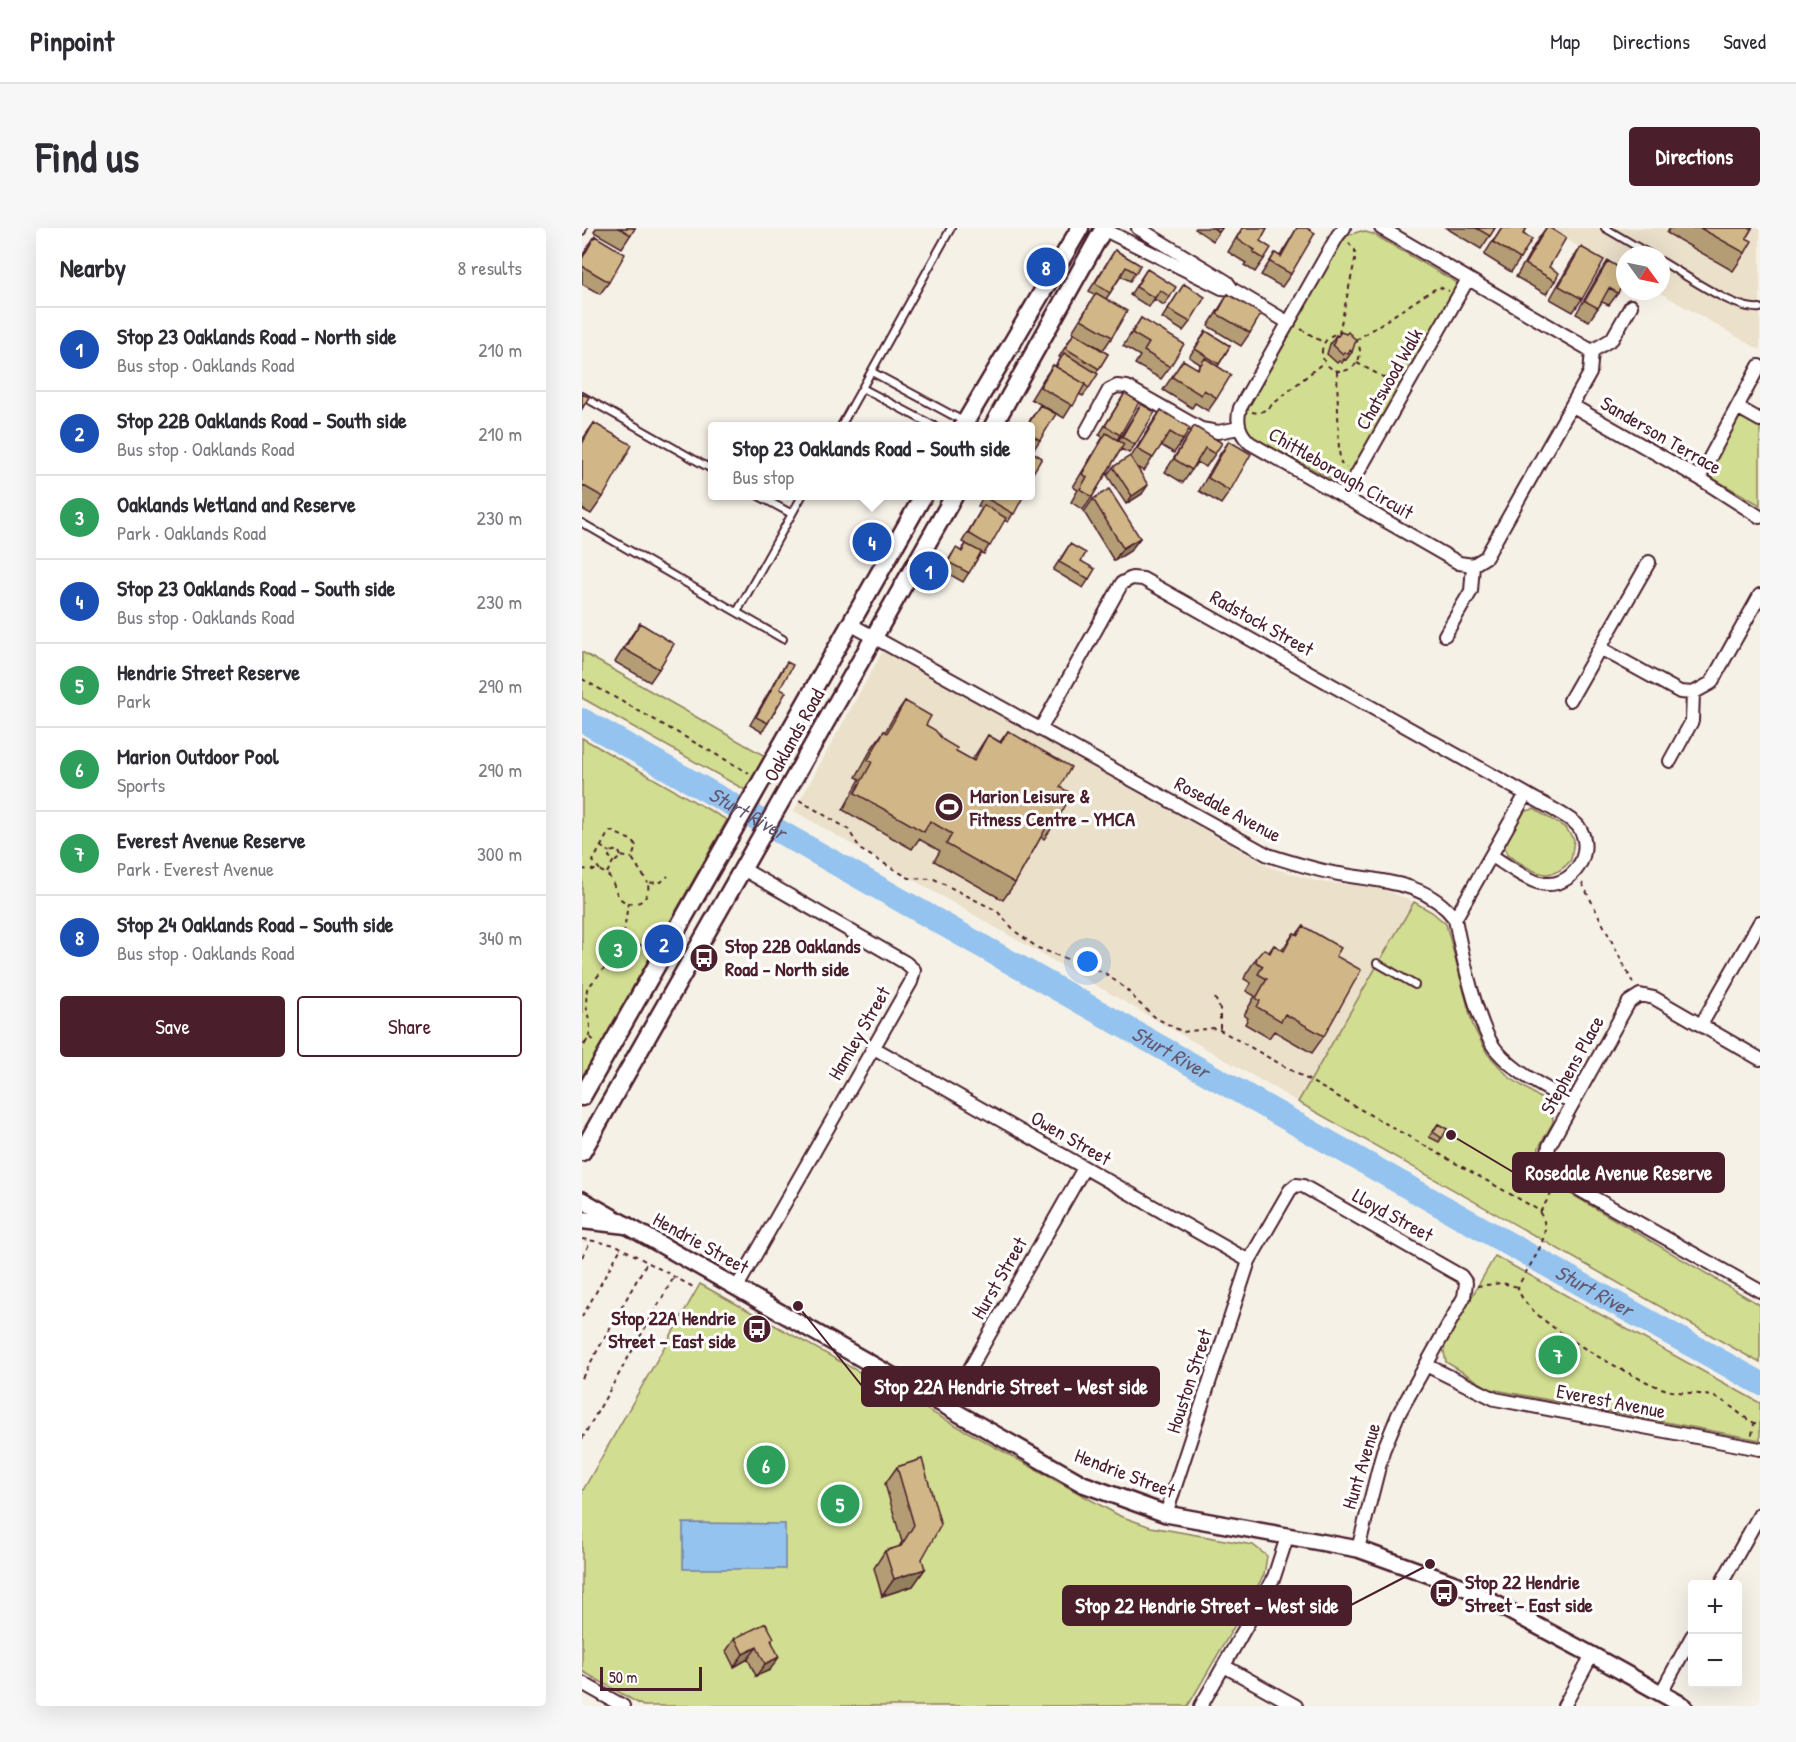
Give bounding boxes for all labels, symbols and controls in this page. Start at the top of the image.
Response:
text: Pinpoint [30,22,114,60]
text: Map [1550,27,1580,56]
text: Directions [1613,27,1690,56]
text: Saved [1723,27,1766,56]
button: Directions [1629,127,1760,186]
text: Find us [36,128,139,185]
pin: 8 [1026,244,1066,290]
north arrow [1616,246,1670,300]
text: Nearby [60,250,126,285]
text: 8 results [457,254,522,281]
text: Stop 23 Oaklands Road - North side [117,321,396,351]
street label: Chatswood Walk [1349,323,1429,435]
text: 1 [76,336,83,363]
text: 210 m [478,336,522,363]
text: Bus stop · Oaklands Road [117,351,294,378]
street label: Sanderson Terrace [1596,389,1727,480]
text: Stop 22B Oaklands Road - South side [117,405,407,435]
text: 2 [75,420,84,447]
text: 210 m [478,420,522,447]
street label: Chittleborough Circuit [1264,420,1420,526]
popup [708,422,1035,500]
text: Stop 23 Oaklands Road - South side [732,433,1011,463]
text: Bus stop · Oaklands Road [117,435,294,462]
text: Bus stop [732,463,794,490]
text: Oaklands Wetland and Reserve [117,489,356,519]
text: 3 [75,504,84,531]
text: 230 m [477,504,522,531]
text: Park · Oaklands Road [117,519,266,546]
pin: 4 [852,520,892,564]
pin: 1 [910,548,948,594]
text: Stop 23 Oaklands Road - South side [117,573,395,603]
street label: Radstock Street [1206,583,1320,663]
text: 4 [76,588,83,615]
text: 230 m [477,588,522,615]
text: Bus stop · Oaklands Road [117,603,294,630]
text: Hendrie Street Reserve [117,657,300,687]
text: 5 [75,672,84,699]
text: 290 m [478,672,522,699]
street label: Oaklands Road [757,683,830,786]
text: Park [117,687,150,714]
text: Marion Outdoor Pool [117,741,279,771]
text: 6 [76,756,83,783]
text: 290 m [478,756,522,783]
street label: Rosedale Avenue [1170,769,1286,848]
text: Sports [117,771,165,798]
water label: Sturt River [704,780,794,848]
place label: Marion Leisure & Fitness Centre - YMCA [969,782,1135,832]
sports icon: Marion Leisure & Fitness Centre - YMCA [933,791,965,823]
text: Everest Avenue Reserve [117,825,305,855]
text: 7 [75,840,84,867]
text: 300 m [477,840,522,867]
text: Park · Everest Avenue [117,855,274,882]
text: Stop 24 Oaklands Road - South side [117,909,394,939]
pin: 2 [644,922,683,966]
text: 8 [75,924,84,951]
text: 340 m [478,924,522,951]
pin: 3 [598,926,638,972]
place label: Stop 22B Oaklands Road - North side [725,932,861,982]
text: Bus stop · Oaklands Road [117,939,294,966]
bus stop icon: Stop 22B Oaklands Road - North side [688,942,720,974]
your location [1073,947,1102,976]
street label: Hamley Street [821,980,897,1084]
button: Save [60,996,285,1057]
button: Share [297,996,522,1057]
street label: Stephens Place [1533,1011,1610,1119]
water label: Sturt River [1127,1019,1217,1087]
street label: Owen Street [1026,1104,1117,1172]
callout: Rosedale Avenue Reserve [1513,1153,1724,1192]
text: Rosedale Avenue Reserve [1526,1158,1713,1187]
street label: Lloyd Street [1348,1181,1439,1248]
street label: Hendrie Street [649,1205,755,1280]
street label: Hurst Street [964,1231,1034,1324]
water label: Sturt River [1550,1257,1641,1325]
place label: Stop 22A Hendrie Street - East side [608,1304,736,1354]
bus stop icon: Stop 22A Hendrie Street - East side [741,1313,773,1345]
street label: Houston Street [1159,1324,1218,1437]
pin: 7 [1538,1332,1578,1378]
callout: Stop 22A Hendrie Street - West side [862,1367,1159,1406]
text: Stop 22A Hendrie Street - West side [874,1372,1148,1402]
street label: Everest Avenue [1554,1377,1668,1424]
street label: Hunt Avenue [1335,1420,1386,1512]
street label: Hendrie Street [1071,1441,1180,1504]
pin: 6 [746,1442,786,1488]
pin: 5 [820,1482,860,1526]
place label: Stop 22 Hendrie Street - East side [1465,1568,1593,1618]
bus stop icon: Stop 22 Hendrie Street - East side [1428,1577,1460,1609]
map controls [1688,1580,1742,1688]
button: + [1688,1580,1742,1634]
callout: Stop 22 Hendrie Street - West side [1063,1586,1351,1625]
text: Stop 22 Hendrie Street - West side [1075,1591,1339,1621]
button: − [1688,1634,1742,1688]
scale bar [600,1664,702,1692]
text: 50 m [609,1666,638,1688]

